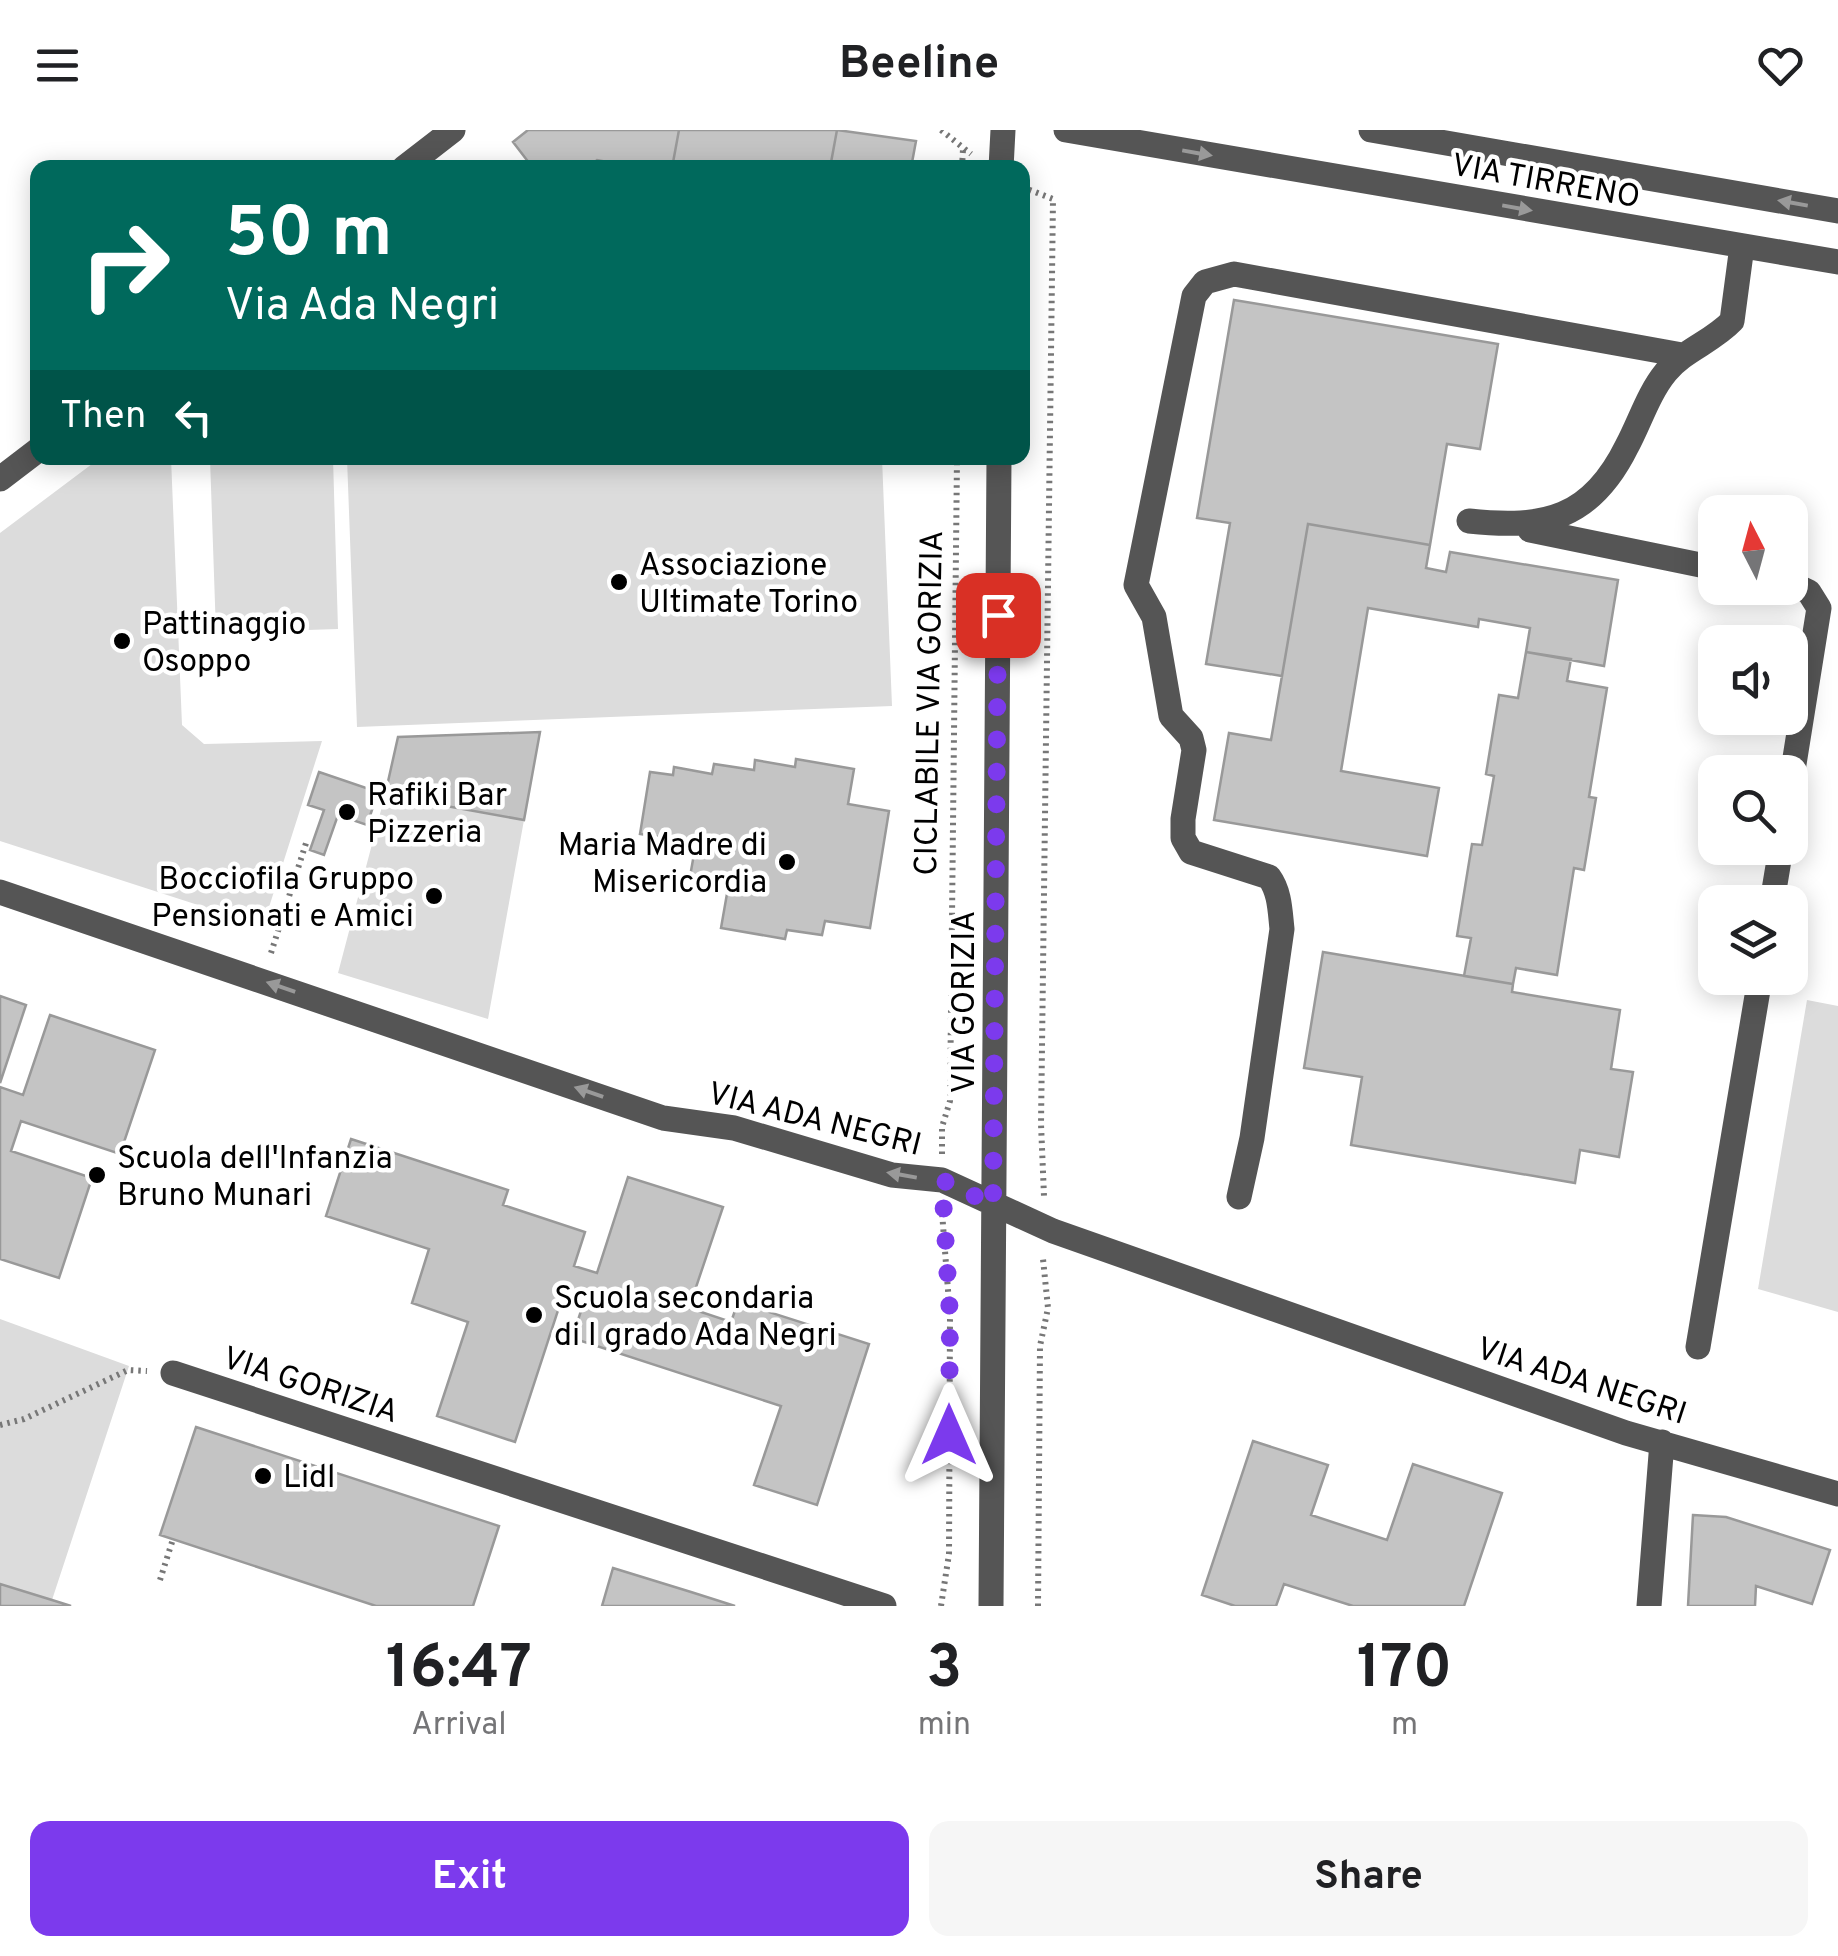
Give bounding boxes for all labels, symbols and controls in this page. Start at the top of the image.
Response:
text: Beeline [839,37,999,94]
icon: menu [30,38,85,93]
icon: heart [1753,38,1808,93]
one-way arrow [1181,146,1213,161]
street label: VIA TIRRENO [1448,147,1643,219]
text: 50 m [225,192,392,281]
one-way arrow [1776,195,1808,210]
icon: right [60,200,190,330]
one-way arrow [1502,201,1533,216]
text: Via Ada Negri [225,279,499,336]
icon: left [166,390,221,445]
text: Then [60,393,146,442]
north arrow [1698,495,1808,605]
map controls [1698,495,1808,995]
street label: CICLABILE VIA GORIZIA [908,530,954,876]
place label: Associazione Ultimate Torino [639,547,858,624]
marker: Associazione Ultimate Torino [608,571,630,593]
pin [956,573,1041,658]
icon: arrive [971,588,1026,643]
place label: Pattinaggio Osoppo [142,606,306,683]
button: sound [1698,625,1808,735]
marker: Pattinaggio Osoppo [111,630,133,652]
button: search [1698,755,1808,865]
place label: Rafiki Bar Pizzeria [367,777,507,854]
marker: Rafiki Bar Pizzeria [336,801,358,823]
place label: Maria Madre di Misericordia [558,827,767,904]
marker: Maria Madre di Misericordia [776,851,798,873]
place label: Bocciofila Gruppo Pensionati e Amici [151,861,414,938]
marker: Bocciofila Gruppo Pensionati e Amici [423,885,445,907]
button: layers [1698,885,1808,995]
street label: VIA GORIZIA [946,911,986,1093]
one-way arrow [266,979,296,994]
street label: VIA ADA NEGRI [703,1075,925,1167]
one-way arrow [573,1084,603,1099]
place label: Scuola dell'Infanzia Bruno Munari [117,1140,393,1217]
marker: Scuola dell'Infanzia Bruno Munari [86,1164,108,1186]
one-way arrow [886,1167,917,1183]
place label: Scuola secondaria di I grado Ada Negri [554,1280,837,1357]
marker: Scuola secondaria di I grado Ada Negri [523,1304,545,1326]
street label: VIA ADA NEGRI [1471,1330,1691,1436]
street label: VIA GORIZIA [217,1340,403,1434]
position arrow [897,1383,1001,1487]
place label: Lidl [283,1459,335,1499]
marker: Lidl [252,1465,274,1487]
text: 16:47 [386,1633,532,1709]
text: 3 [926,1633,962,1709]
text: 170 [1357,1633,1452,1709]
text: Arrival [411,1706,507,1746]
text: min [918,1706,971,1746]
text: m [1391,1706,1418,1746]
button: Exit [30,1821,909,1936]
button: Share [929,1821,1808,1936]

